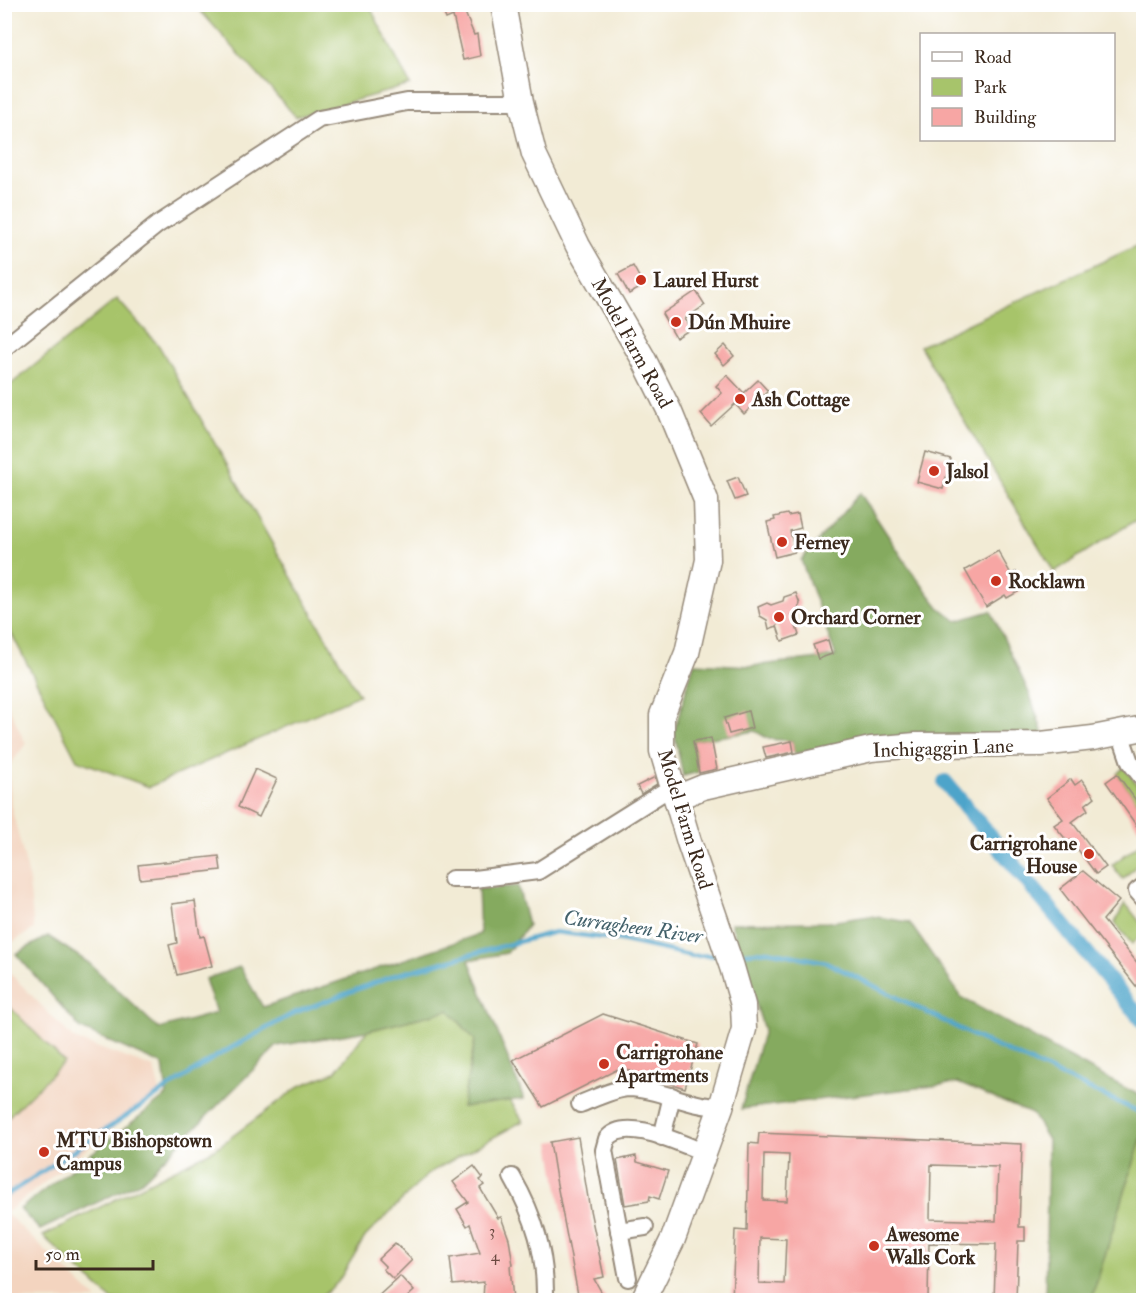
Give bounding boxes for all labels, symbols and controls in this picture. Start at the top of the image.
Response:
legend [920,33,1115,141]
text: Road [974,46,1012,69]
text: Park [974,76,1007,99]
text: Building [974,106,1037,129]
place label: Laurel Hurst [653,268,759,293]
street label: Model Farm Road [586,273,678,413]
marker: Laurel Hurst [634,273,648,287]
place label: Dún Mhuire [688,310,791,335]
marker: Dún Mhuire [669,315,683,329]
place label: Ash Cottage [751,387,851,413]
marker: Ash Cottage [733,392,747,406]
place label: Jalsol [945,459,989,484]
marker: Jalsol [927,464,941,478]
place label: Ferney [794,530,851,556]
marker: Ferney [775,535,789,549]
place label: Rocklawn [1008,569,1086,594]
marker: Rocklawn [989,574,1003,588]
place label: Orchard Corner [791,605,921,630]
marker: Orchard Corner [772,610,786,624]
street label: Inchigaggin Lane [872,733,1014,763]
street label: Model Farm Road [652,746,718,892]
place label: Carrigrohane House [970,831,1078,879]
marker: Carrigrohane House [1082,847,1096,861]
water label: Curragheen River [562,904,705,950]
place label: Carrigrohane Apartments [615,1040,724,1089]
marker: Carrigrohane Apartments [597,1057,611,1071]
place label: MTU Bishopstown Campus [55,1128,213,1177]
marker: MTU Bishopstown Campus [37,1145,51,1159]
house number: 3 [489,1221,495,1241]
place label: Awesome Walls Cork [885,1222,976,1270]
scale bar [36,1233,153,1271]
marker: Awesome Walls Cork [867,1239,881,1253]
text: 50 m [45,1243,80,1266]
house number: 4 [491,1246,501,1266]

